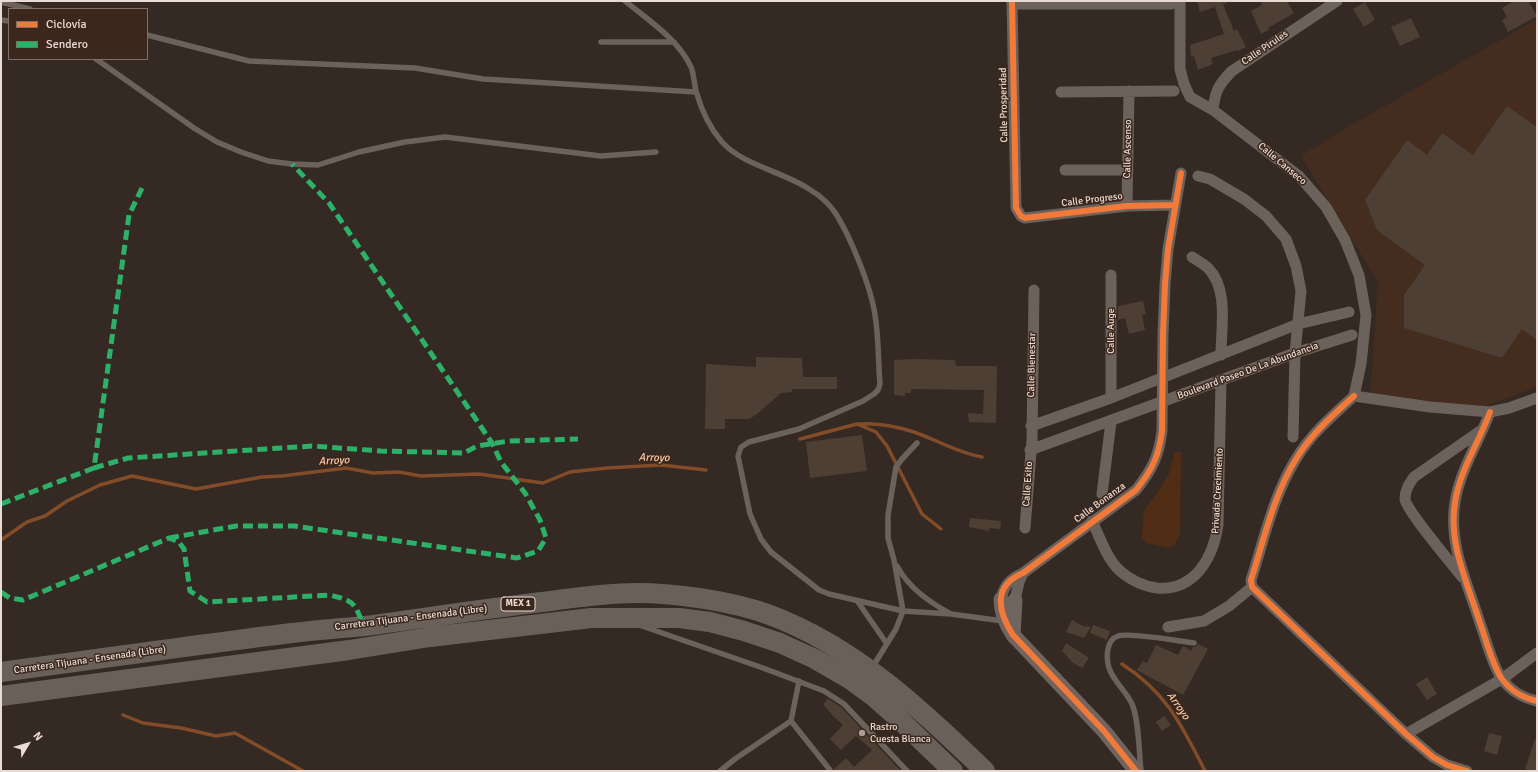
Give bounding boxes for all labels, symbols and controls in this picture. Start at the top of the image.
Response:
legend [8,8,148,60]
text: Ciclovía [46,17,87,32]
street label: Calle Pirules [1239,28,1291,68]
text: Sendero [46,37,88,52]
street label: Calle Prosperidad [997,67,1011,143]
street label: Calle Ascenso [1121,119,1135,179]
street label: Calle Canseco [1255,140,1309,188]
street label: Calle Progreso [1061,190,1123,210]
street label: Calle Auge [1105,308,1117,354]
street label: Calle Bienestar [1025,333,1039,397]
street label: Boulevard Paseo De La Abundancia [1176,340,1320,402]
street label: Privada Crecimiento [1210,448,1226,534]
water label: Arroyo [638,451,670,465]
water label: Arroyo [318,454,350,468]
street label: Calle Exito [1020,461,1036,507]
street label: Calle Bonanza [1072,480,1128,526]
road number: MEX 1 [501,597,535,611]
street label: Carretera Tijuana - Ensenada (Libre) [334,603,488,633]
street label: Carretera Tijuana - Ensenada (Libre) [13,643,167,677]
water label: Arroyo [1164,690,1192,722]
place label: Rastro Cuesta Blanca [870,721,931,744]
north arrow [8,724,48,764]
marker: Rastro Cuesta Blanca [857,728,867,738]
text: N [30,729,45,743]

